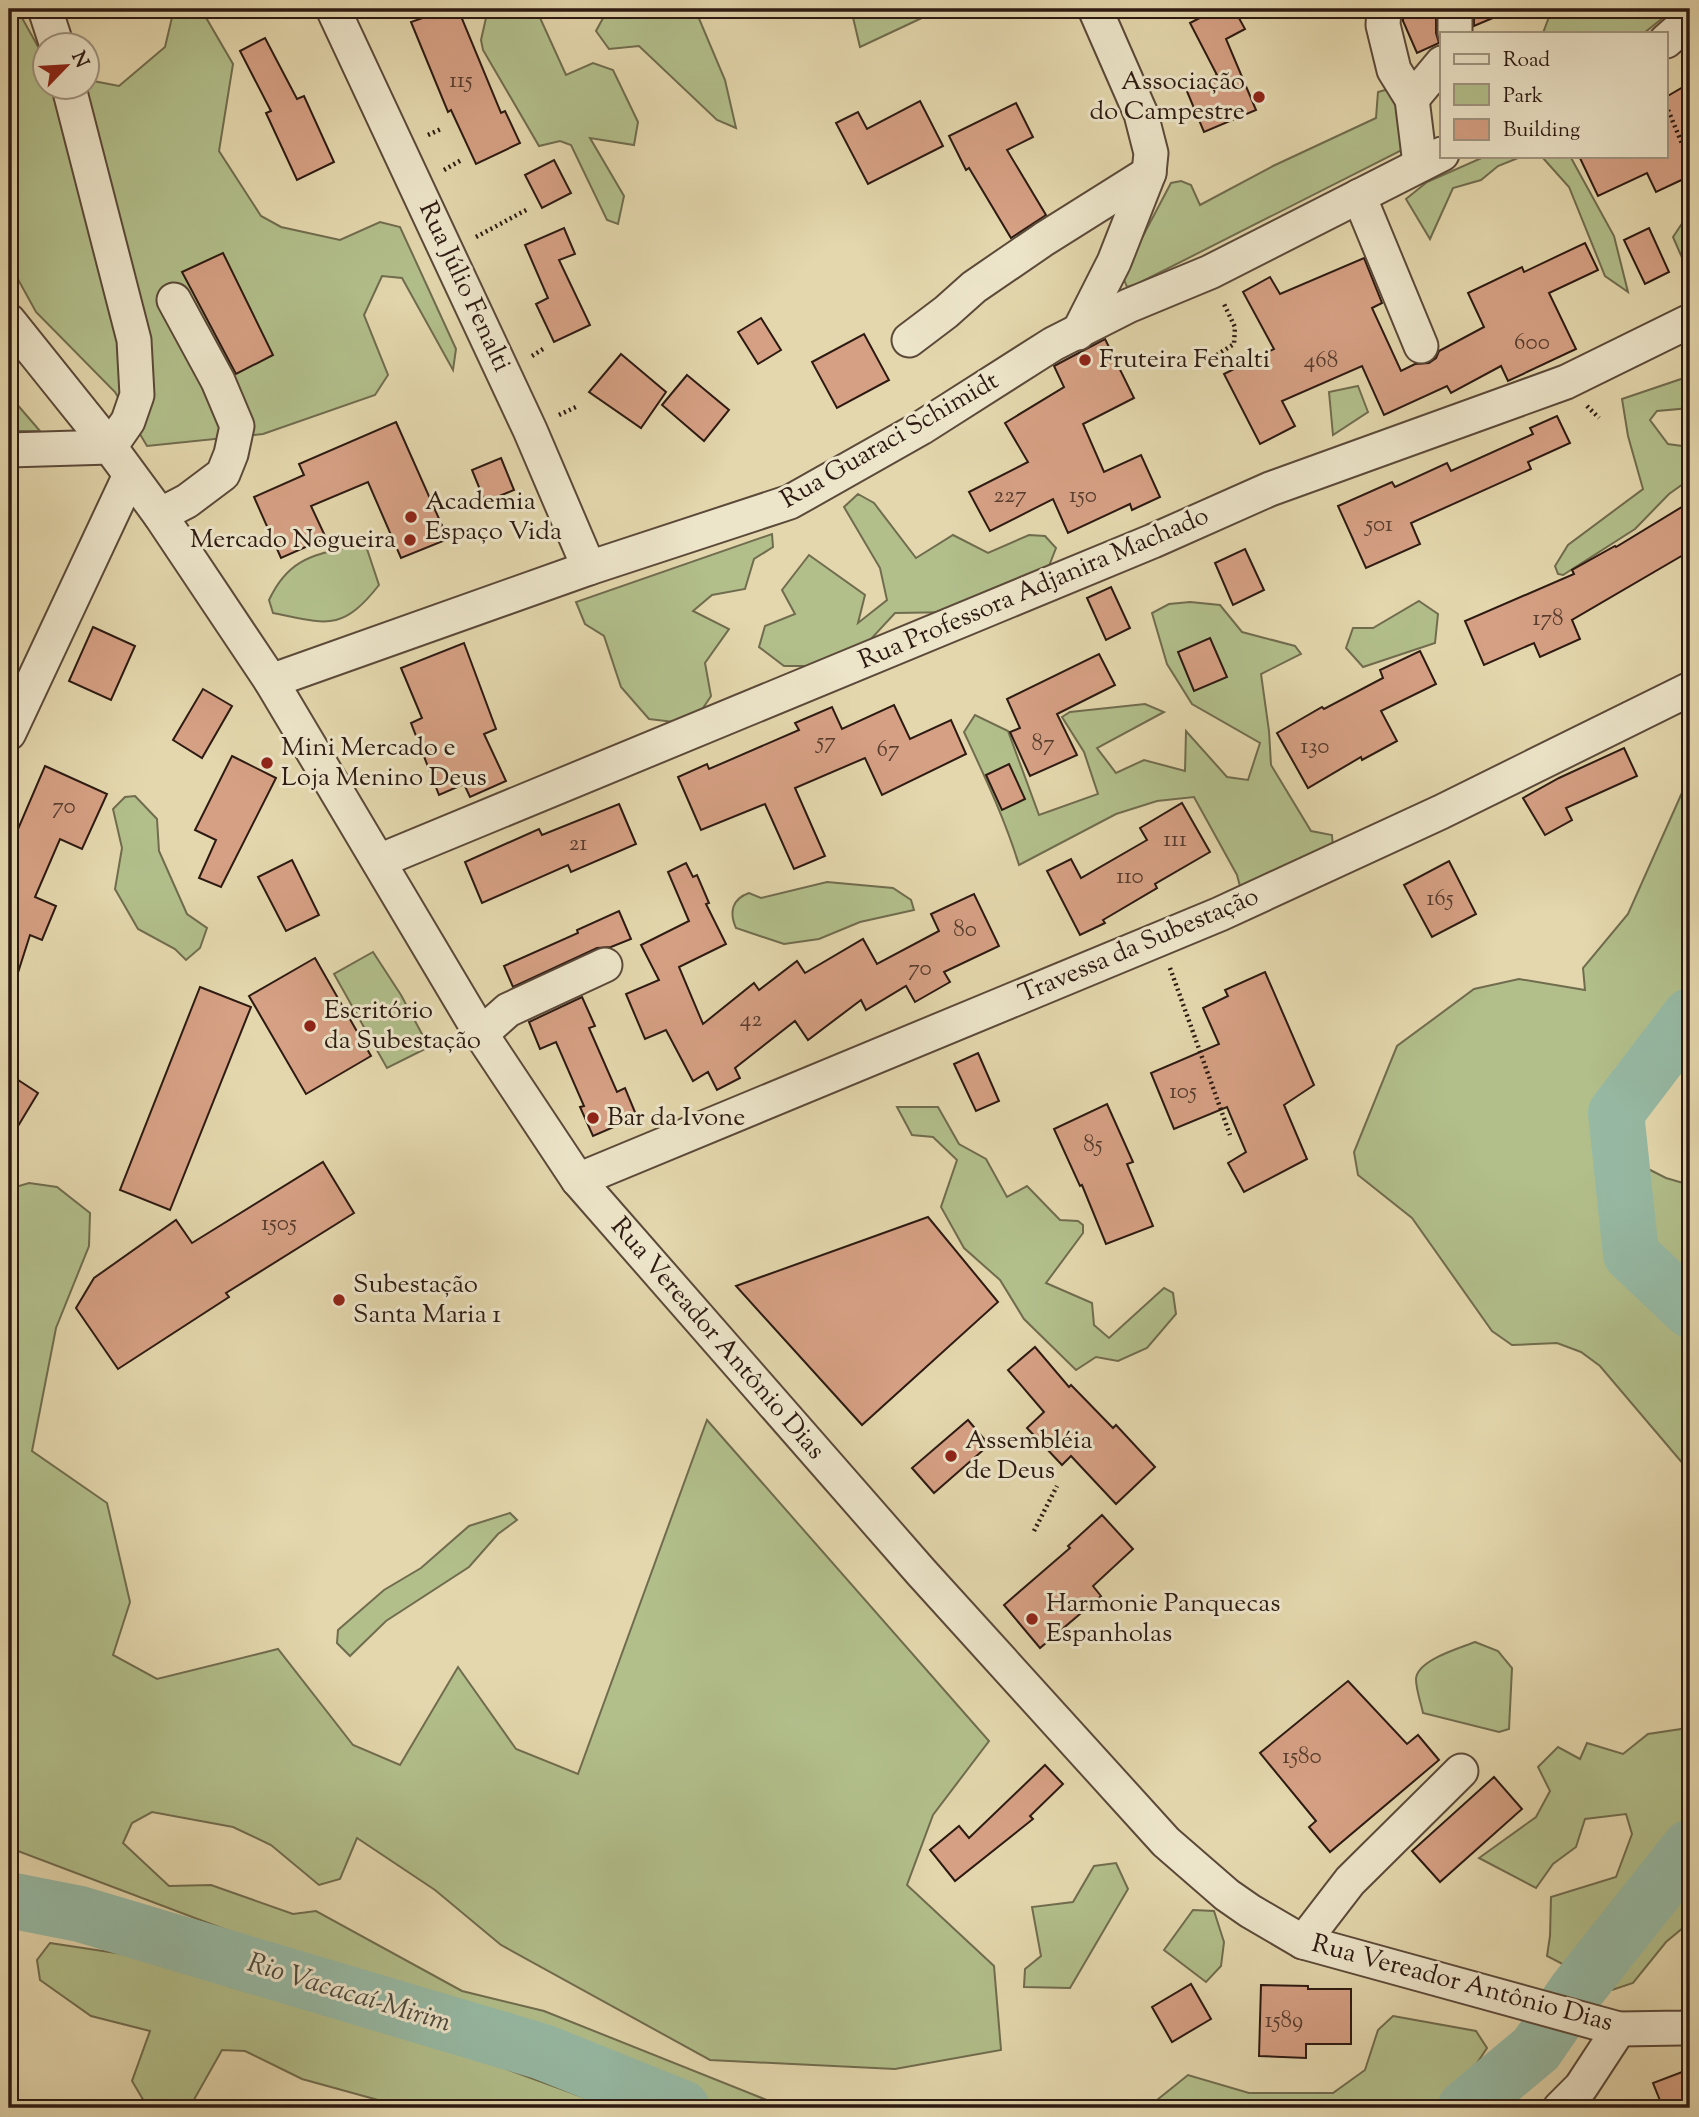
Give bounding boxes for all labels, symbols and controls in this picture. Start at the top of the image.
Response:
north arrow [32,32,102,102]
legend [1440,32,1668,158]
text: Road [1503,46,1550,76]
text: N [64,47,95,72]
place label: Associação do Campestre [1089,64,1245,131]
house number: 115 [449,65,473,98]
text: Park [1503,82,1544,112]
marker: Associação do Campestre [1251,89,1267,105]
text: Building [1503,116,1580,146]
street label: Rua Júlio Fenalti [408,196,520,378]
house number: 600 [1514,327,1550,360]
place label: Fruteira Fenalti [1099,342,1270,379]
house number: 468 [1304,345,1338,378]
marker: Fruteira Fenalti [1077,352,1093,368]
street label: Rua Guaraci Schimidt [774,363,1006,519]
house number: 227 [993,480,1027,513]
house number: 150 [1069,480,1097,513]
place label: Academia Espaço Vida [425,484,562,551]
street label: Rua Professora Adjanira Machado [853,498,1215,680]
marker: Academia Espaço Vida [403,509,419,525]
house number: 501 [1363,509,1393,542]
place label: Mercado Nogueira [190,522,396,559]
marker: Mercado Nogueira [402,532,418,548]
house number: 178 [1533,603,1563,636]
house number: 57 [814,726,836,759]
house number: 87 [1031,728,1055,761]
place label: Mini Mercado e Loja Menino Deus [281,730,487,797]
house number: 130 [1300,731,1330,764]
house number: 67 [877,734,900,767]
marker: Mini Mercado e Loja Menino Deus [259,755,275,771]
house number: 70 [52,791,76,824]
house number: 111 [1163,824,1187,857]
house number: 21 [569,828,587,861]
house number: 110 [1116,861,1144,894]
street label: Travessa da Subestação [1013,879,1265,1013]
house number: 165 [1426,883,1454,916]
house number: 80 [953,914,977,947]
house number: 70 [908,953,932,986]
place label: Escritório da Subestação [324,993,481,1060]
house number: 42 [740,1004,762,1037]
marker: Escritório da Subestação [302,1018,318,1034]
house number: 105 [1169,1076,1197,1109]
place label: Bar da Ivone [607,1100,745,1137]
marker: Bar da Ivone [585,1110,601,1126]
house number: 85 [1083,1129,1103,1162]
house number: 1505 [261,1208,297,1241]
street label: Rua Vereador Antônio Dias [601,1210,833,1468]
place label: Subestação Santa Maria 1 [353,1267,501,1334]
marker: Subestação Santa Maria 1 [331,1292,347,1308]
place label: Assembléia de Deus [965,1423,1092,1490]
marker: Assembléia de Deus [943,1448,959,1464]
place label: Harmonie Panquecas Espanholas [1046,1586,1280,1653]
marker: Harmonie Panquecas Espanholas [1024,1611,1040,1627]
house number: 1580 [1282,1741,1322,1774]
street label: Rua Vereador Antônio Dias [1307,1926,1617,2042]
water label: Rio Vacacaí-Mirim [242,1944,456,2044]
house number: 1589 [1265,2005,1303,2038]

